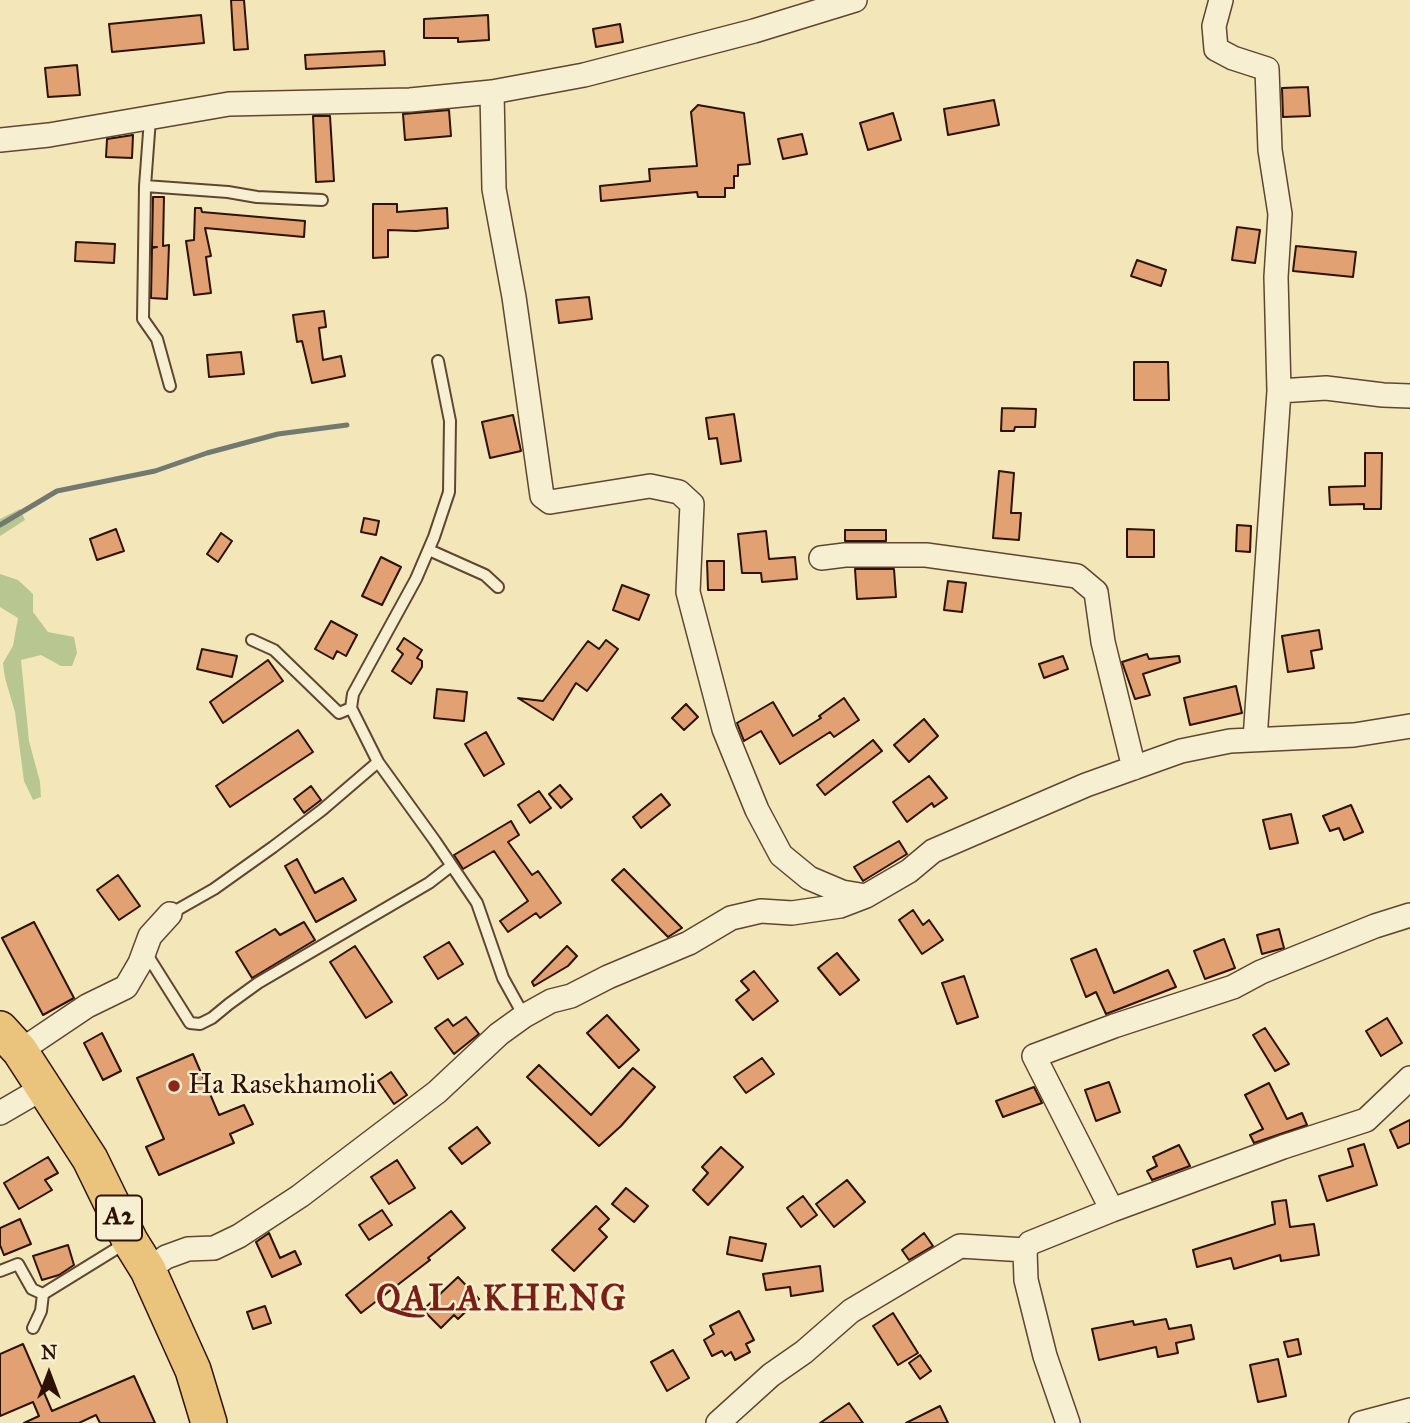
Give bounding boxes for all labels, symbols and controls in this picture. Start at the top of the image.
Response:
place label: Ha Rasekhamoli [188,1069,377,1103]
marker: Ha Rasekhamoli [166,1078,182,1094]
road number: A2 [96,1196,142,1240]
district label: QALAKHENG [377,1280,627,1322]
north arrow [14,1339,84,1409]
text: N [41,1341,57,1364]

